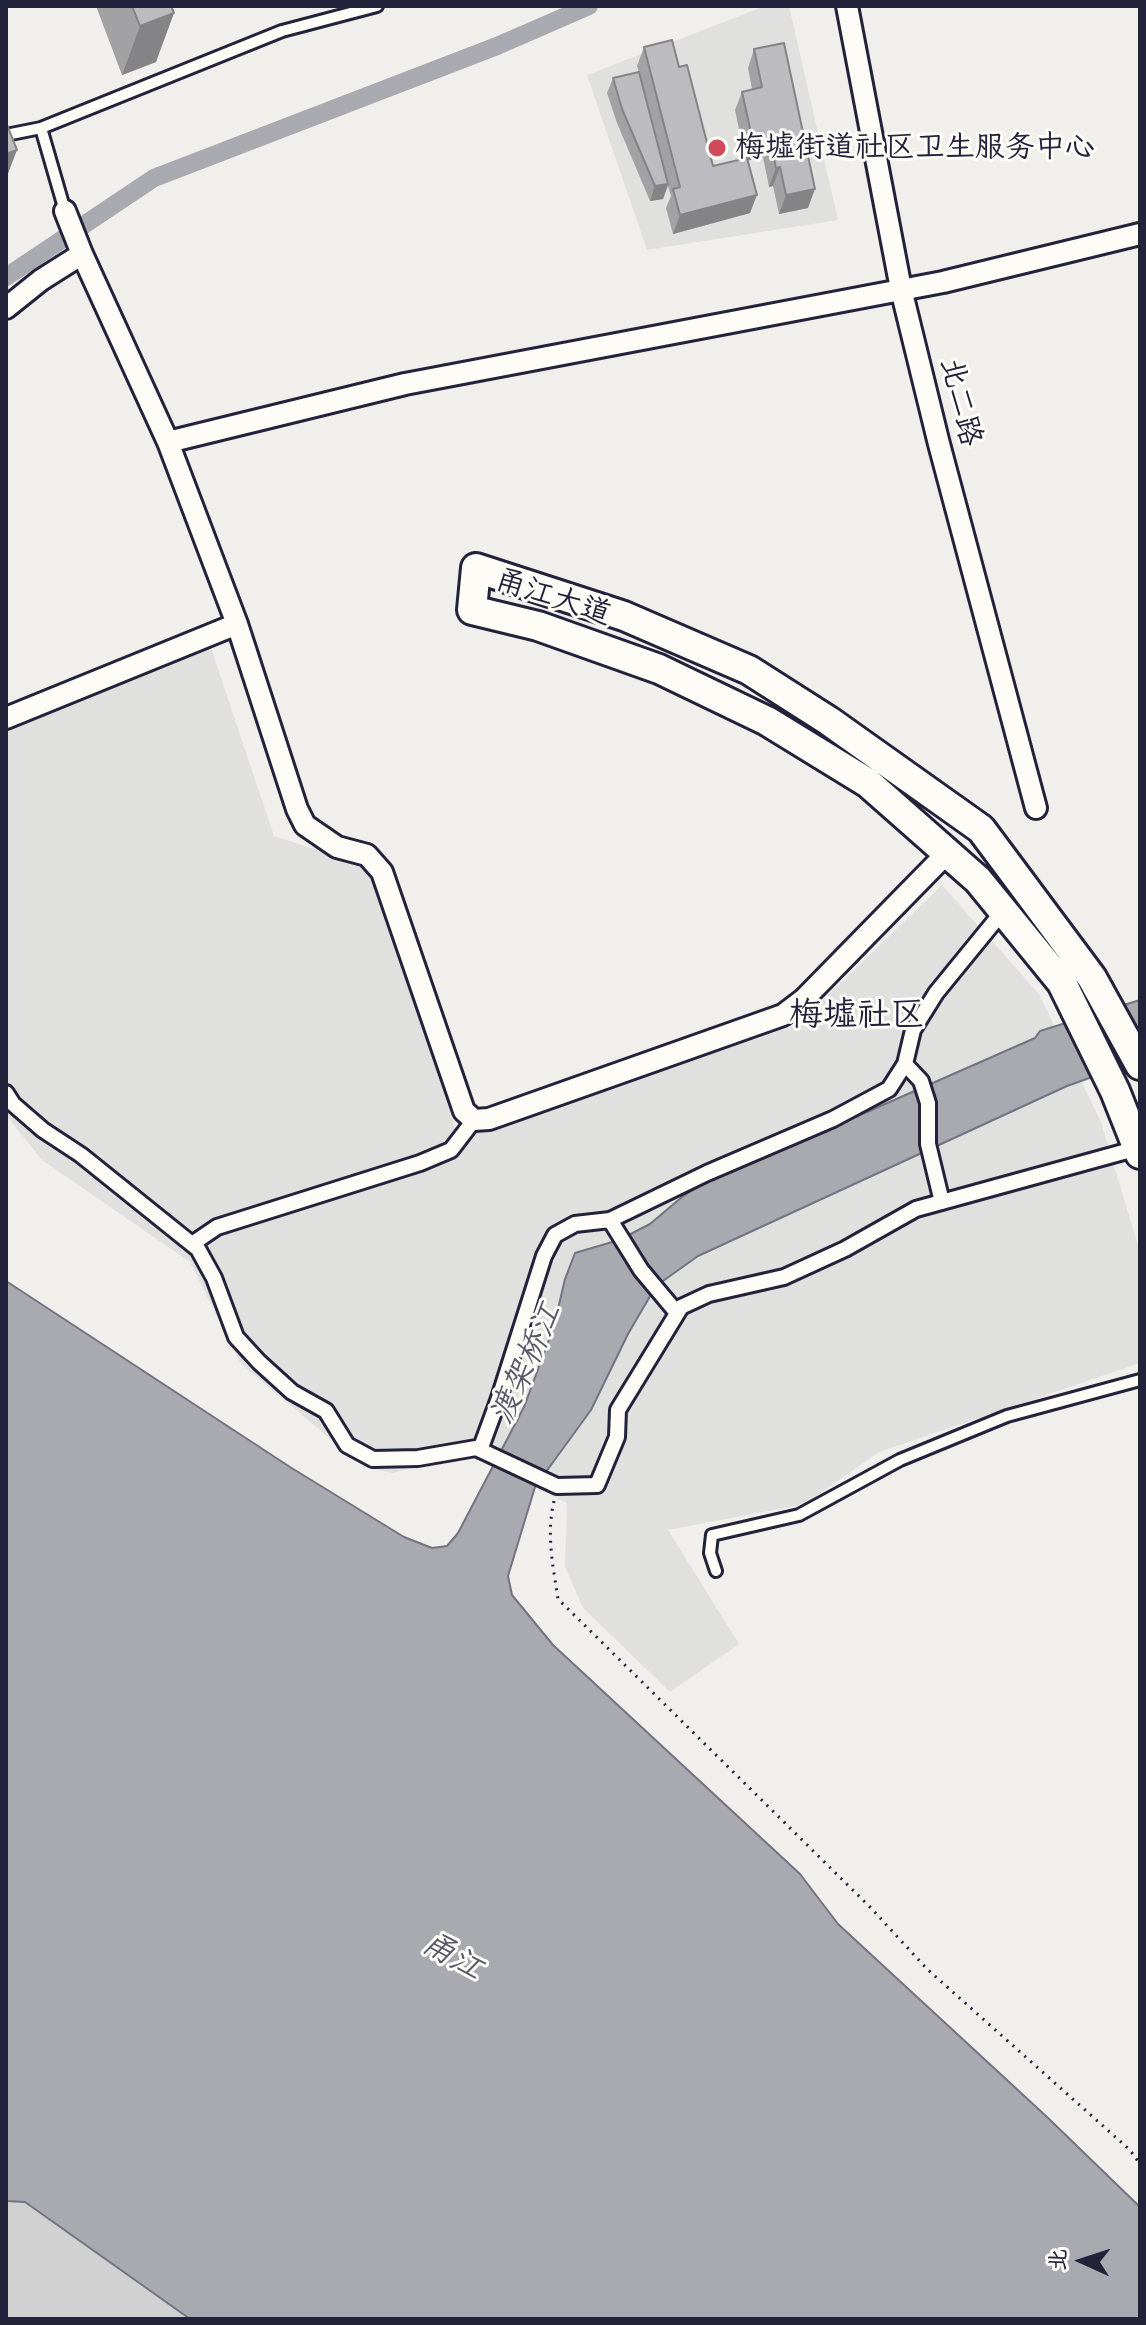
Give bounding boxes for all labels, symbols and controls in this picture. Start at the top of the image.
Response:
place label: 梅墟街道社区卫生服务中心 [735,130,1095,166]
marker: 梅墟街道社区卫生服务中心 [706,137,728,159]
street label: 北二路 [932,354,988,450]
street label: 甬江大道 [490,562,616,634]
district label: 梅墟社区 [789,996,925,1036]
water label: 渡架桥江 [483,1298,571,1430]
water label: 甬江 [415,1924,489,1990]
north arrow [1042,2221,1122,2301]
text: 北 [1042,2248,1073,2271]

